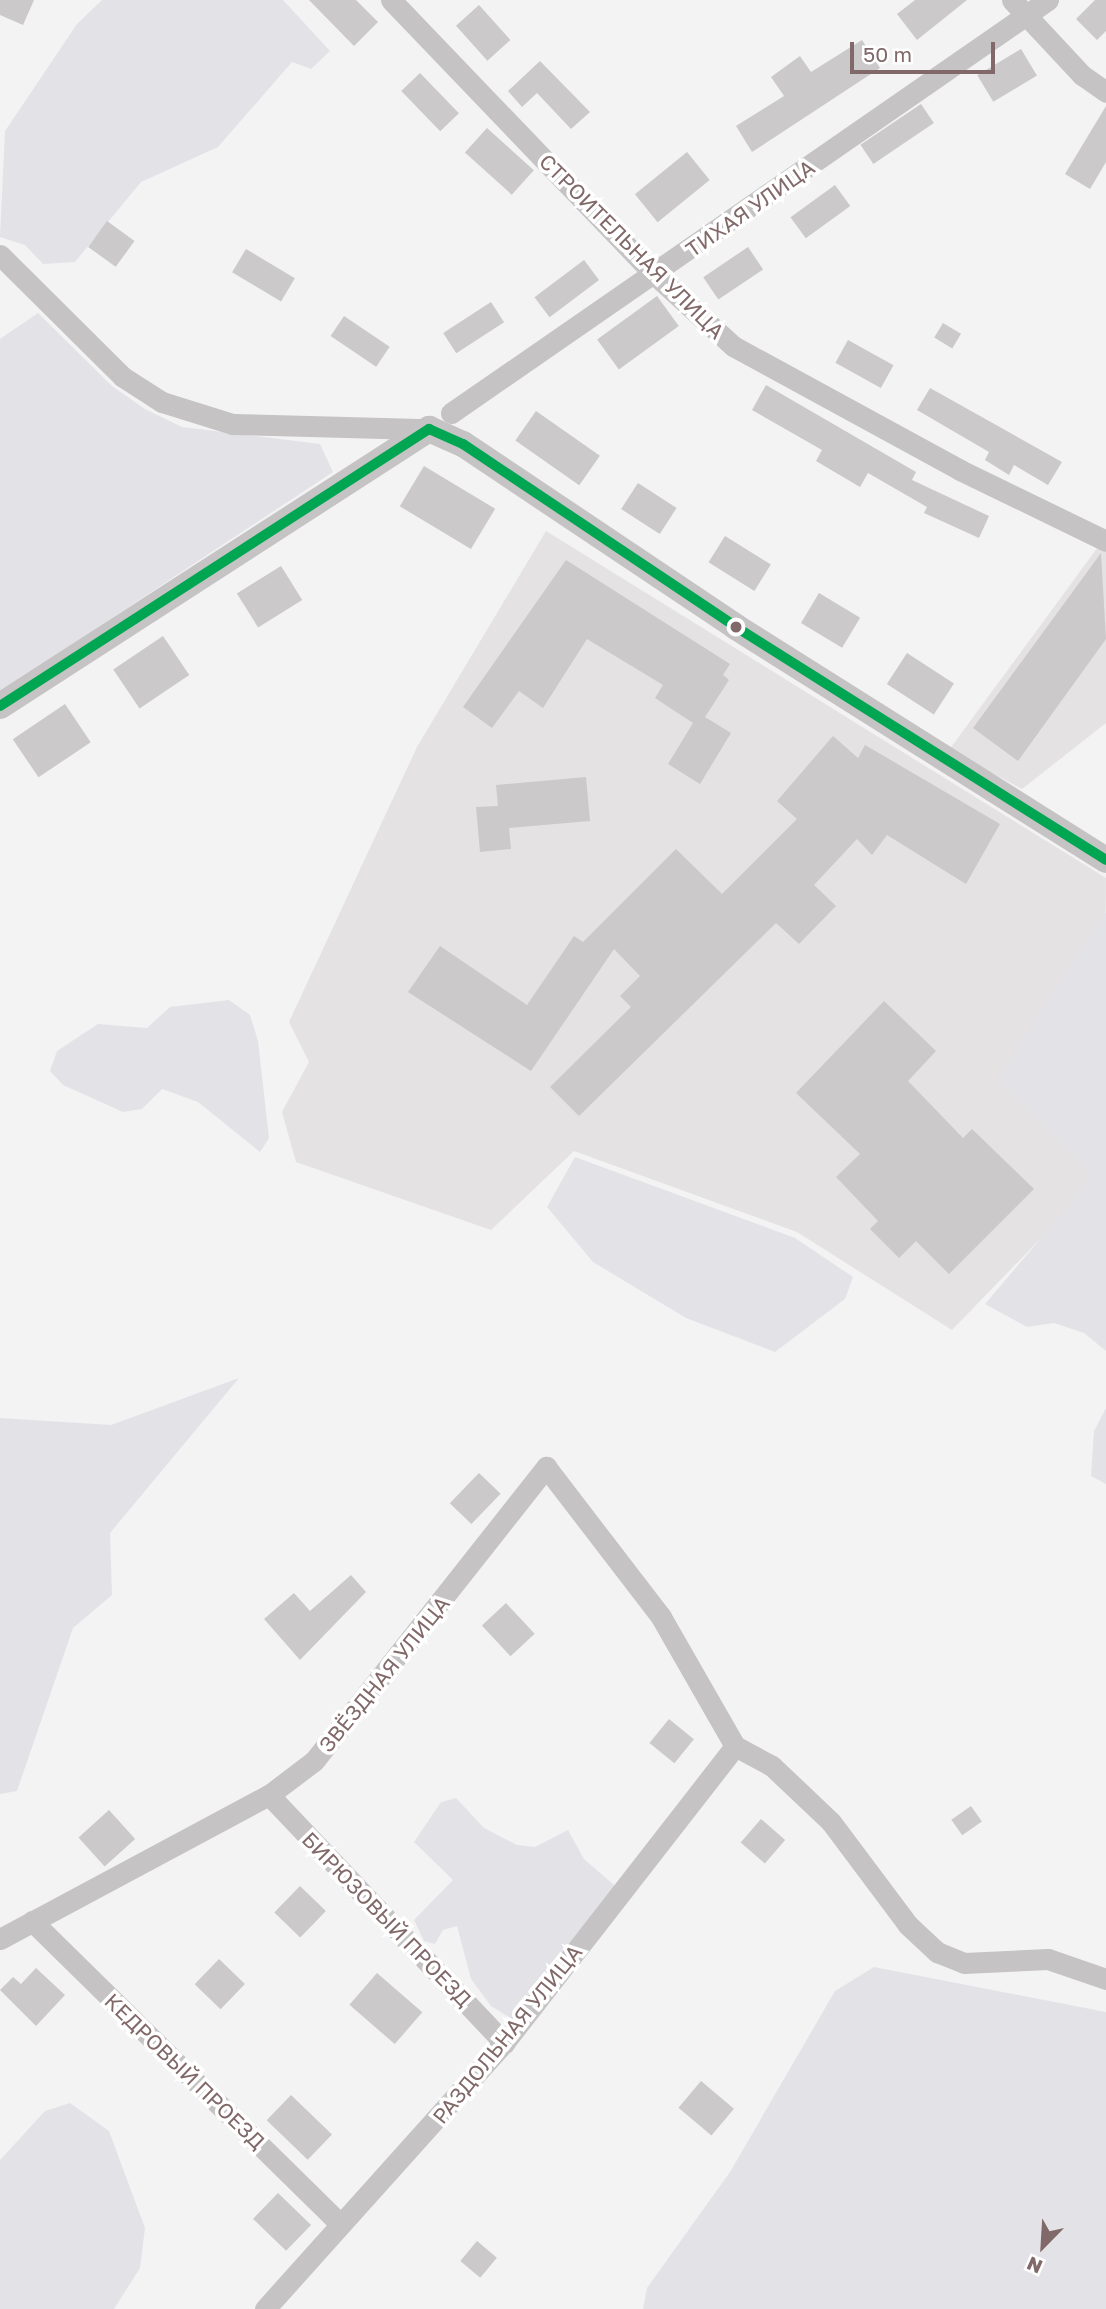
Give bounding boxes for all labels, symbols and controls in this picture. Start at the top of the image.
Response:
scale bar [854,28,999,72]
text: 50 m [863,41,912,67]
street label: СТРОИТЕЛЬНАЯ УЛИЦА [534,148,730,344]
street label: ТИХАЯ УЛИЦА [681,154,819,262]
unlabelled marker [729,620,743,634]
street label: ЗВЁЗДНАЯ УЛИЦА [313,1591,455,1757]
street label: БИРЮЗОВЫЙ ПРОЕЗД [297,1826,477,2012]
street label: РАЗДОЛЬНАЯ УЛИЦА [427,1939,587,2129]
street label: КЕДРОВЫЙ ПРОЕЗД [100,1988,270,2154]
north arrow [1008,2211,1078,2281]
text: N [1023,2252,1046,2279]

